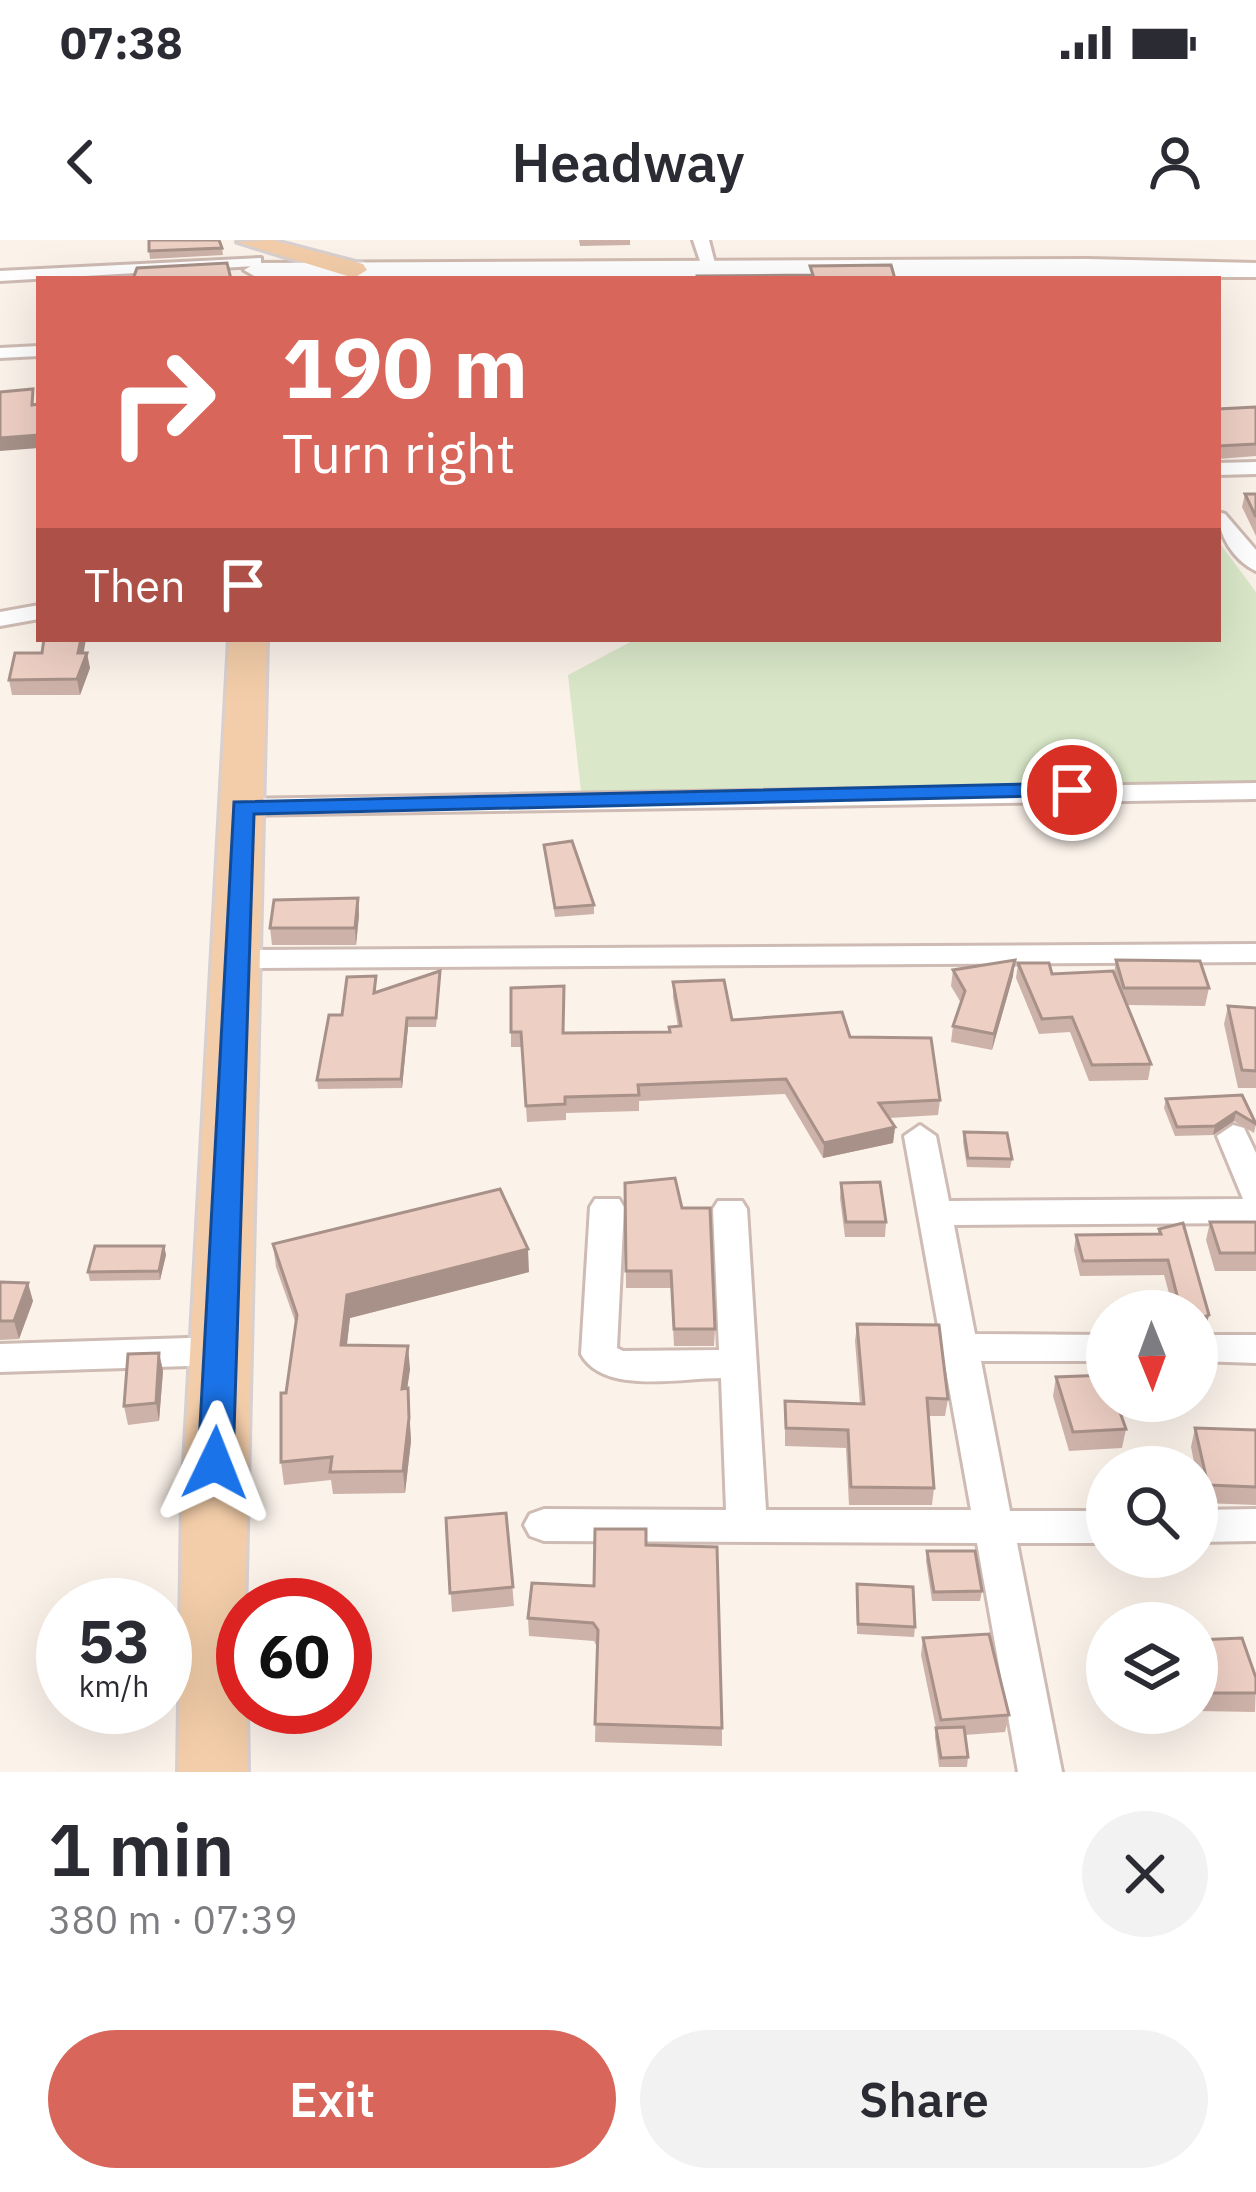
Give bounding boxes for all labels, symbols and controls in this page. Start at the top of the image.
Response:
text: 07:38 [60,13,183,71]
text: Headway [511,127,745,197]
icon: back [48,129,114,195]
icon: person [1142,129,1208,195]
text: 190 m [282,312,528,421]
icon: right [84,324,240,480]
text: Turn right [282,418,516,488]
icon: arrive [210,552,276,618]
text: Then [84,556,186,614]
pin [1021,739,1123,841]
icon: arrive [1039,757,1105,823]
north arrow [1086,1290,1218,1422]
map controls [1086,1290,1218,1734]
position arrow [152,1400,278,1526]
button: search [1086,1446,1218,1578]
speed limit sign: 60 [216,1578,372,1734]
text: 53 [78,1601,150,1680]
button: layers [1086,1602,1218,1734]
text: km/h [79,1666,149,1705]
text: 1 min [48,1802,234,1896]
button: close [1082,1811,1208,1937]
text: 380 m · 07:39 [48,1894,298,1945]
button: Exit [48,2030,616,2168]
button: Share [640,2030,1208,2168]

